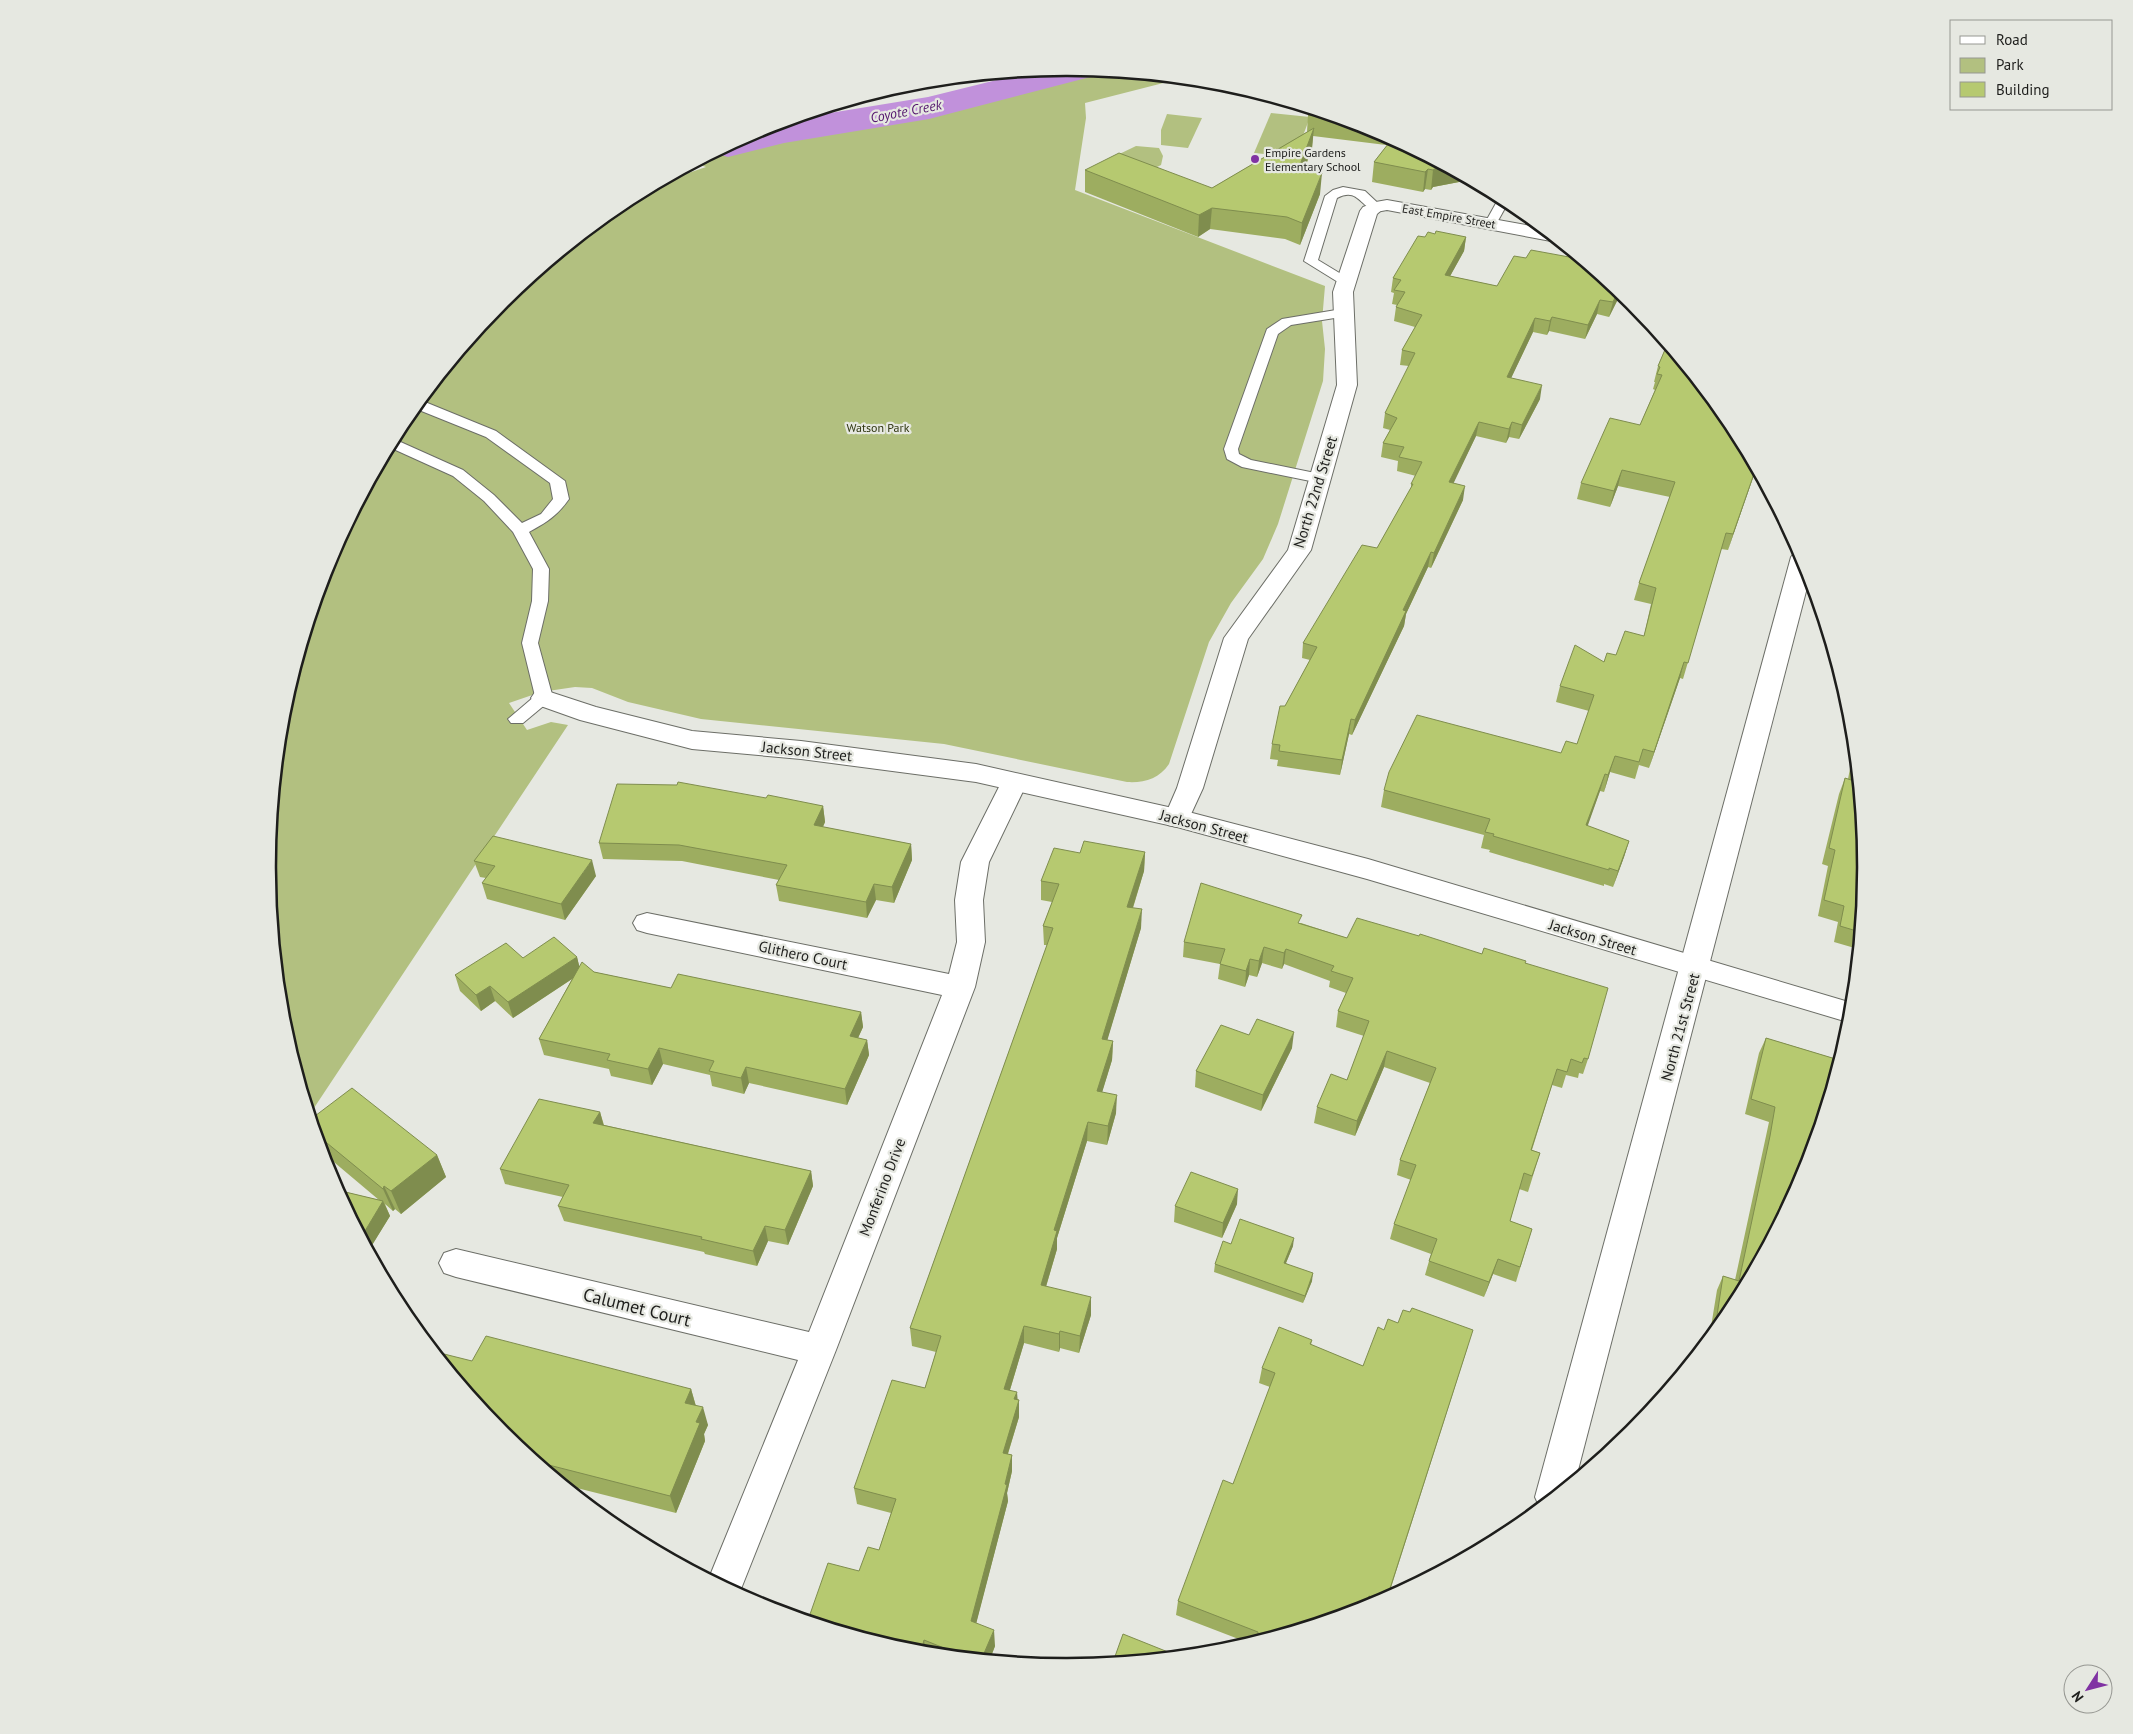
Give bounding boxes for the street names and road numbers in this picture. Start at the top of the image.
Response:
street label: East Empire Street [1401,200,1497,232]
street label: North 22nd Street [1289,434,1341,550]
street label: Jackson Street [760,737,853,765]
street label: Jackson Street [1157,805,1250,847]
street label: Jackson Street [1546,914,1639,959]
street label: Glithero Court [757,936,849,974]
street label: North 21st Street [1656,971,1704,1083]
street label: Monferino Drive [855,1135,909,1239]
street label: Calumet Court [581,1282,693,1332]

